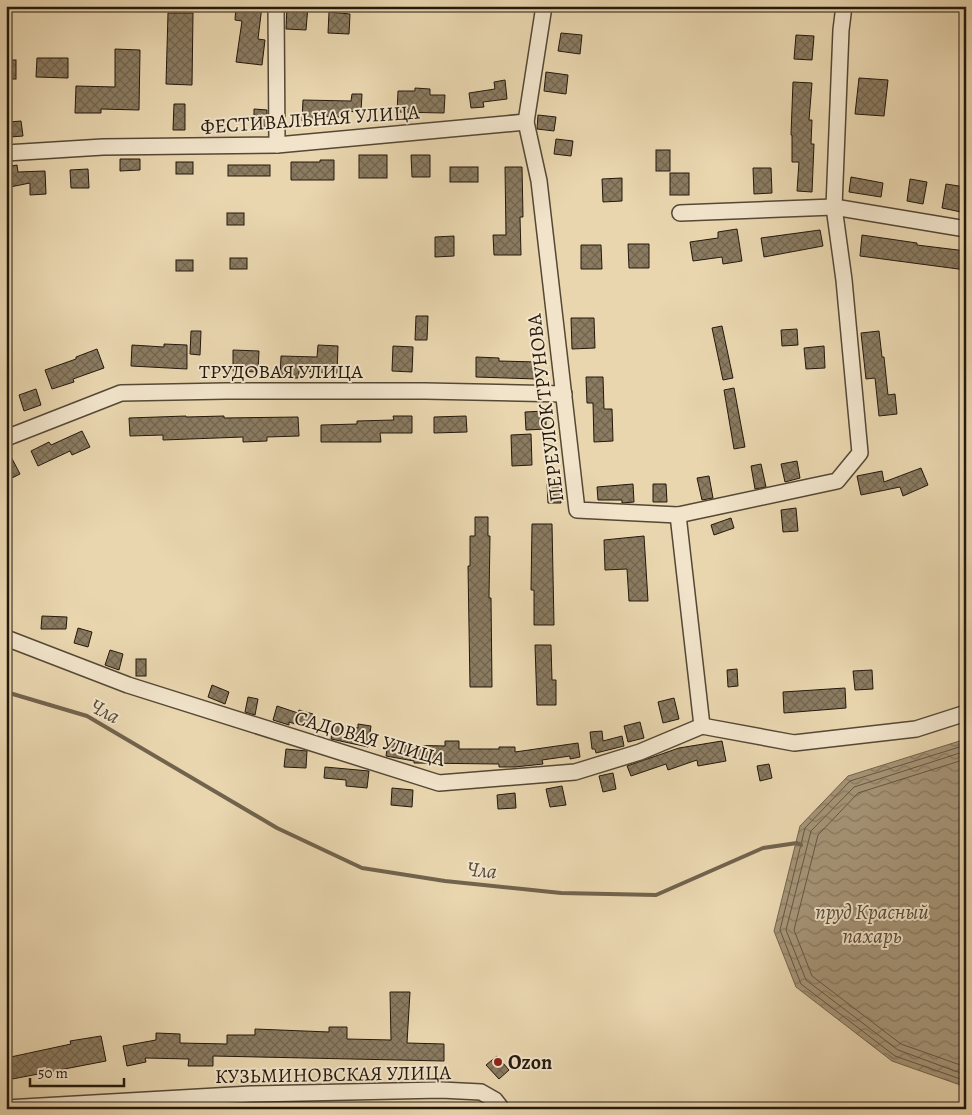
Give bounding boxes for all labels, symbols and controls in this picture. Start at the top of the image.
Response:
street label: ФЕСТИВАЛЬНАЯ УЛИЦА [200,98,421,141]
street label: ПЕРЕУЛОК ТРУНОВА [521,312,570,504]
street label: ТРУДОВАЯ УЛИЦА [199,358,363,385]
water label: Чла [85,692,125,730]
street label: САДОВАЯ УЛИЦА [291,704,449,773]
water label: Чла [466,855,499,886]
water label: пруд Красный пахарь [815,898,929,950]
place label: Ozon [508,1049,552,1076]
scale bar [30,1055,124,1087]
marker: Ozon [492,1056,504,1068]
street label: КУЗЬМИНОВСКАЯ УЛИЦА [215,1059,452,1090]
text: 50 m [38,1063,68,1083]

